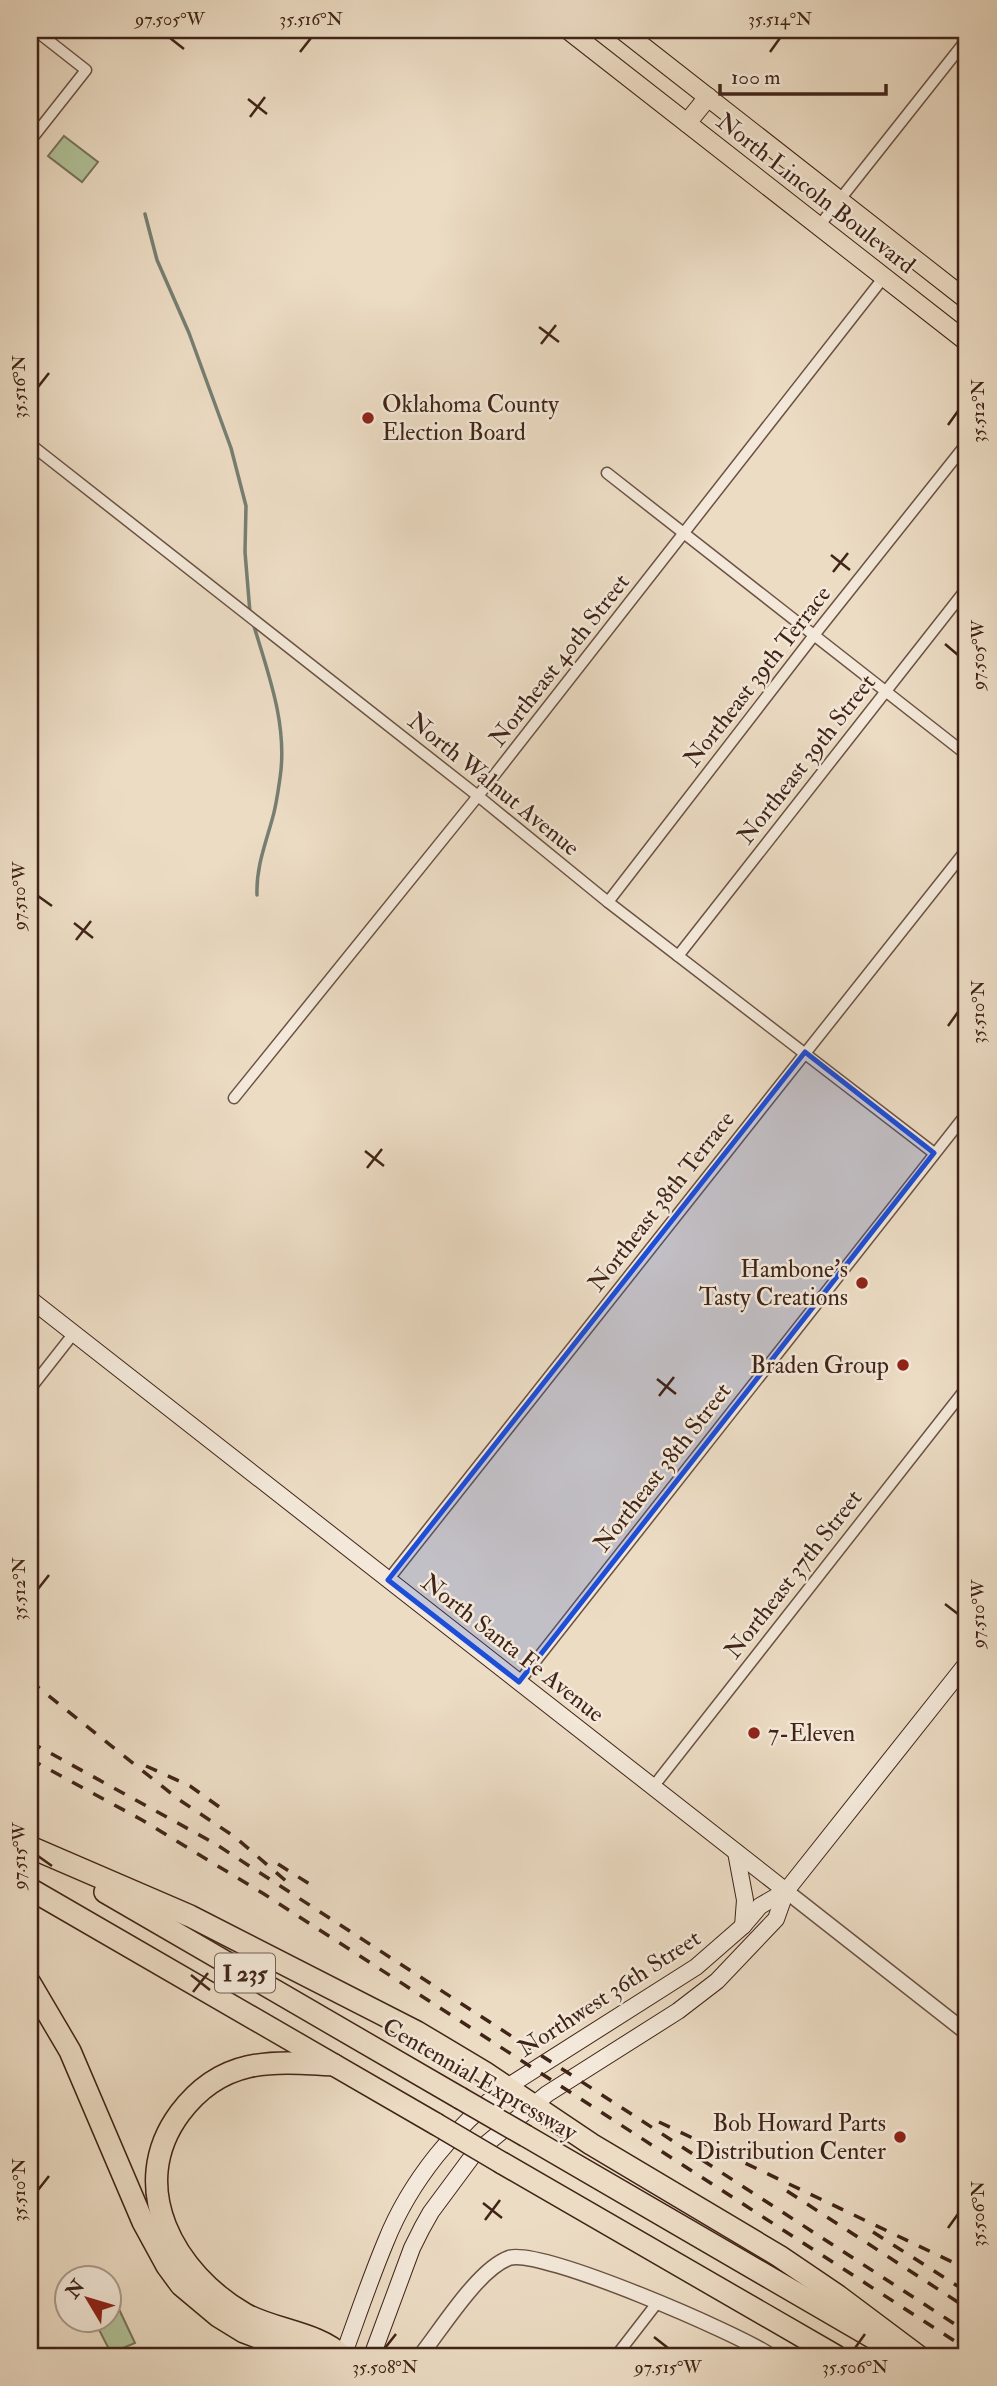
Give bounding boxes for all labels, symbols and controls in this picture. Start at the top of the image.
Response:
text: 97.505°W [133,8,206,31]
text: 35.516°N [279,8,343,31]
text: 35.514°N [748,8,812,31]
scale bar [720,52,887,96]
text: 100 m [731,64,781,91]
street label: North Lincoln Boulevard [710,106,922,281]
text: 35.516°N [8,355,31,419]
text: 35.512°N [967,379,990,443]
place label: Oklahoma County Election Board [382,389,559,448]
marker: Oklahoma County Election Board [360,410,376,426]
street label: Northeast 40th Street [482,567,637,753]
street label: Northeast 39th Terrace [677,579,838,773]
text: 97.505°W [967,619,990,692]
street label: Northeast 39th Street [730,668,883,851]
street label: North Walnut Avenue [402,706,586,863]
text: 97.510°W [8,861,31,932]
text: 35.510°N [967,980,990,1044]
street label: Northeast 38th Terrace [581,1105,742,1298]
place label: Hambone's Tasty Creations [699,1254,848,1313]
marker: Hambone's Tasty Creations [854,1275,870,1291]
place label: Braden Group [750,1350,889,1381]
marker: Braden Group [895,1357,911,1373]
street label: Northeast 38th Street [587,1376,738,1558]
street label: Northeast 37th Street [718,1483,869,1665]
text: 35.512°N [8,1557,31,1621]
street label: North Santa Fe Avenue [415,1567,611,1730]
text: 97.510°W [967,1579,990,1650]
place label: 7-Eleven [768,1718,855,1749]
marker: 7-Eleven [746,1725,762,1741]
text: 97.515°W [8,1822,31,1892]
street label: Northwest 36th Street [512,1923,707,2064]
road number: I 235 [215,1954,275,1992]
street label: Centennial Expressway [377,2011,583,2148]
place label: Bob Howard Parts Distribution Center [695,2108,886,2167]
marker: Bob Howard Parts Distribution Center [892,2129,908,2145]
text: 35.510°N [8,2158,31,2222]
text: 35.506°N [967,2181,990,2247]
north arrow [52,2264,122,2334]
text: N [60,2274,91,2304]
text: 35.508°N [352,2356,418,2379]
text: 97.515°W [632,2356,702,2379]
text: 35.506°N [822,2356,888,2379]

